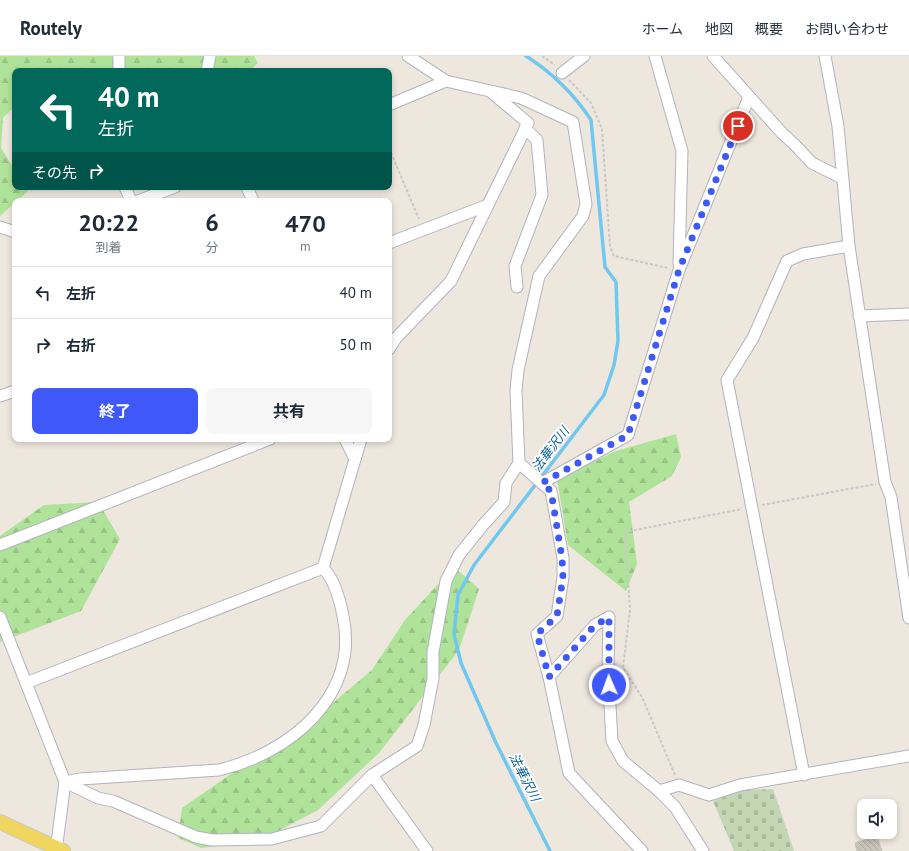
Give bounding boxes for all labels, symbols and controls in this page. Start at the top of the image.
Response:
text: Routely [20,16,82,40]
text: ホーム [641,20,683,38]
text: 地図 [705,20,733,38]
text: 概要 [755,20,783,38]
text: お問い合わせ [805,20,889,38]
text: 40 m [98,78,159,115]
icon: left [32,84,84,136]
pin [721,109,755,143]
icon: arrive [727,115,749,137]
text: 左折 [98,117,134,140]
icon: right [85,160,107,182]
text: その先 [32,163,77,182]
text: 20:22 [78,207,139,238]
text: 6 [205,207,219,238]
text: 470 [285,208,326,239]
text: m [300,238,311,255]
text: 到着 [96,239,122,256]
text: 分 [206,239,219,256]
icon: left [32,282,54,304]
text: 40 m [339,283,372,302]
text: 左折 [66,284,96,303]
icon: right [32,334,54,356]
text: 50 m [339,335,372,354]
text: 右折 [66,336,96,355]
button: 終了 [32,388,198,434]
button: 共有 [206,388,372,434]
water label: 法華沢川 [528,422,574,475]
position arrow [588,664,630,706]
water label: 法華沢川 [505,750,545,806]
map controls [857,799,897,839]
button: sound [857,799,897,839]

